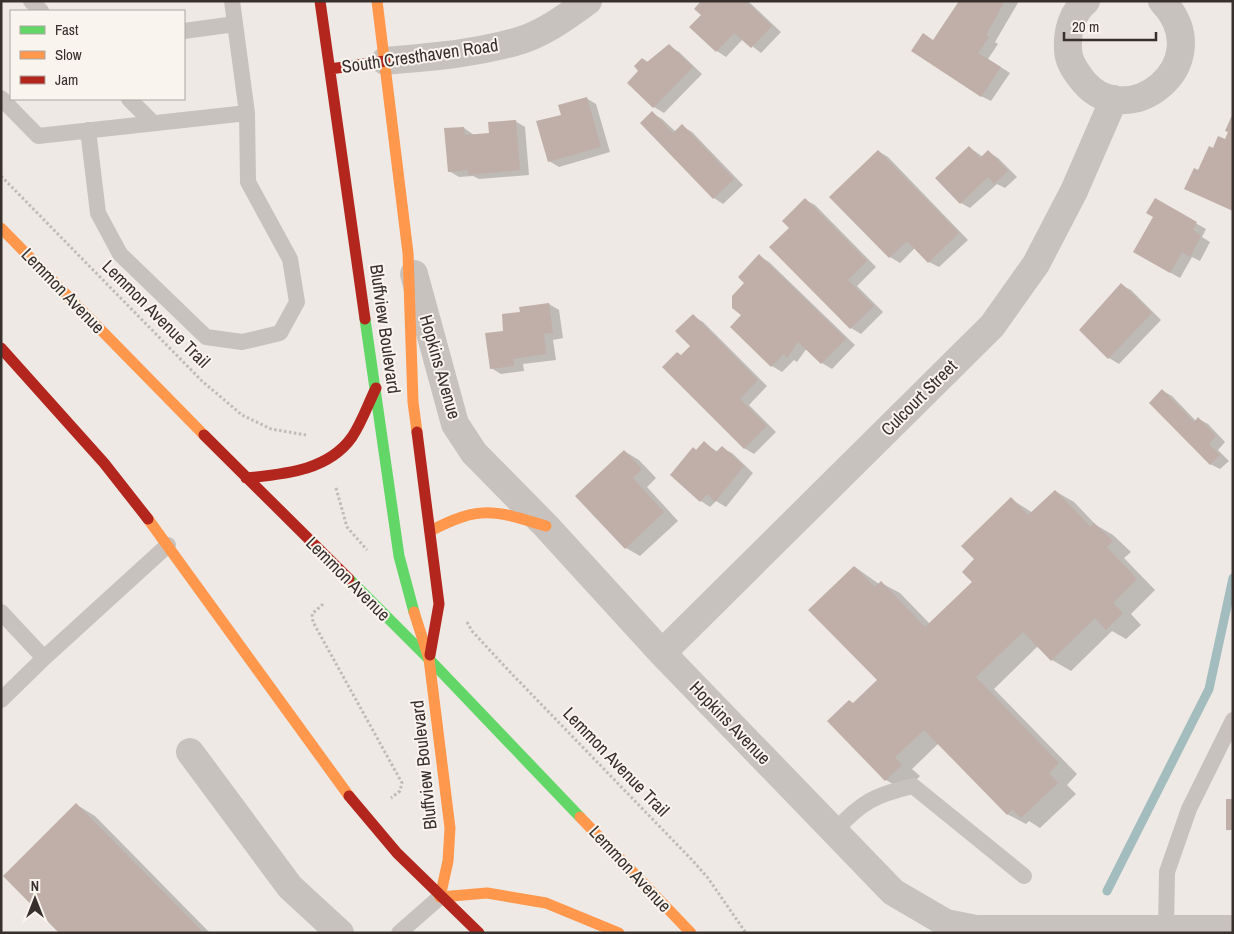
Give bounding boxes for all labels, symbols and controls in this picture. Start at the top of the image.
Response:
legend [10,10,185,100]
scale bar [1064,10,1156,42]
text: 20 m [1072,16,1099,37]
text: Fast [55,19,79,40]
street label: South Cresthaven Road [340,32,500,79]
text: Slow [55,44,82,65]
text: Jam [55,69,78,90]
street label: Lemmon Avenue [16,242,111,339]
street label: Lemmon Avenue Trail [97,254,216,373]
street label: Bluffview Boulevard [364,263,407,395]
street label: Hopkins Avenue [414,312,467,422]
street label: Culcourt Street [875,354,962,441]
street label: Lemmon Avenue [300,531,396,627]
street label: Hopkins Avenue [684,675,777,770]
street label: Bluffview Boulevard [404,699,443,831]
street label: Lemmon Avenue Trail [558,701,675,822]
street label: Lemmon Avenue [584,820,677,918]
north arrow [10,874,60,924]
text: N [31,877,39,895]

